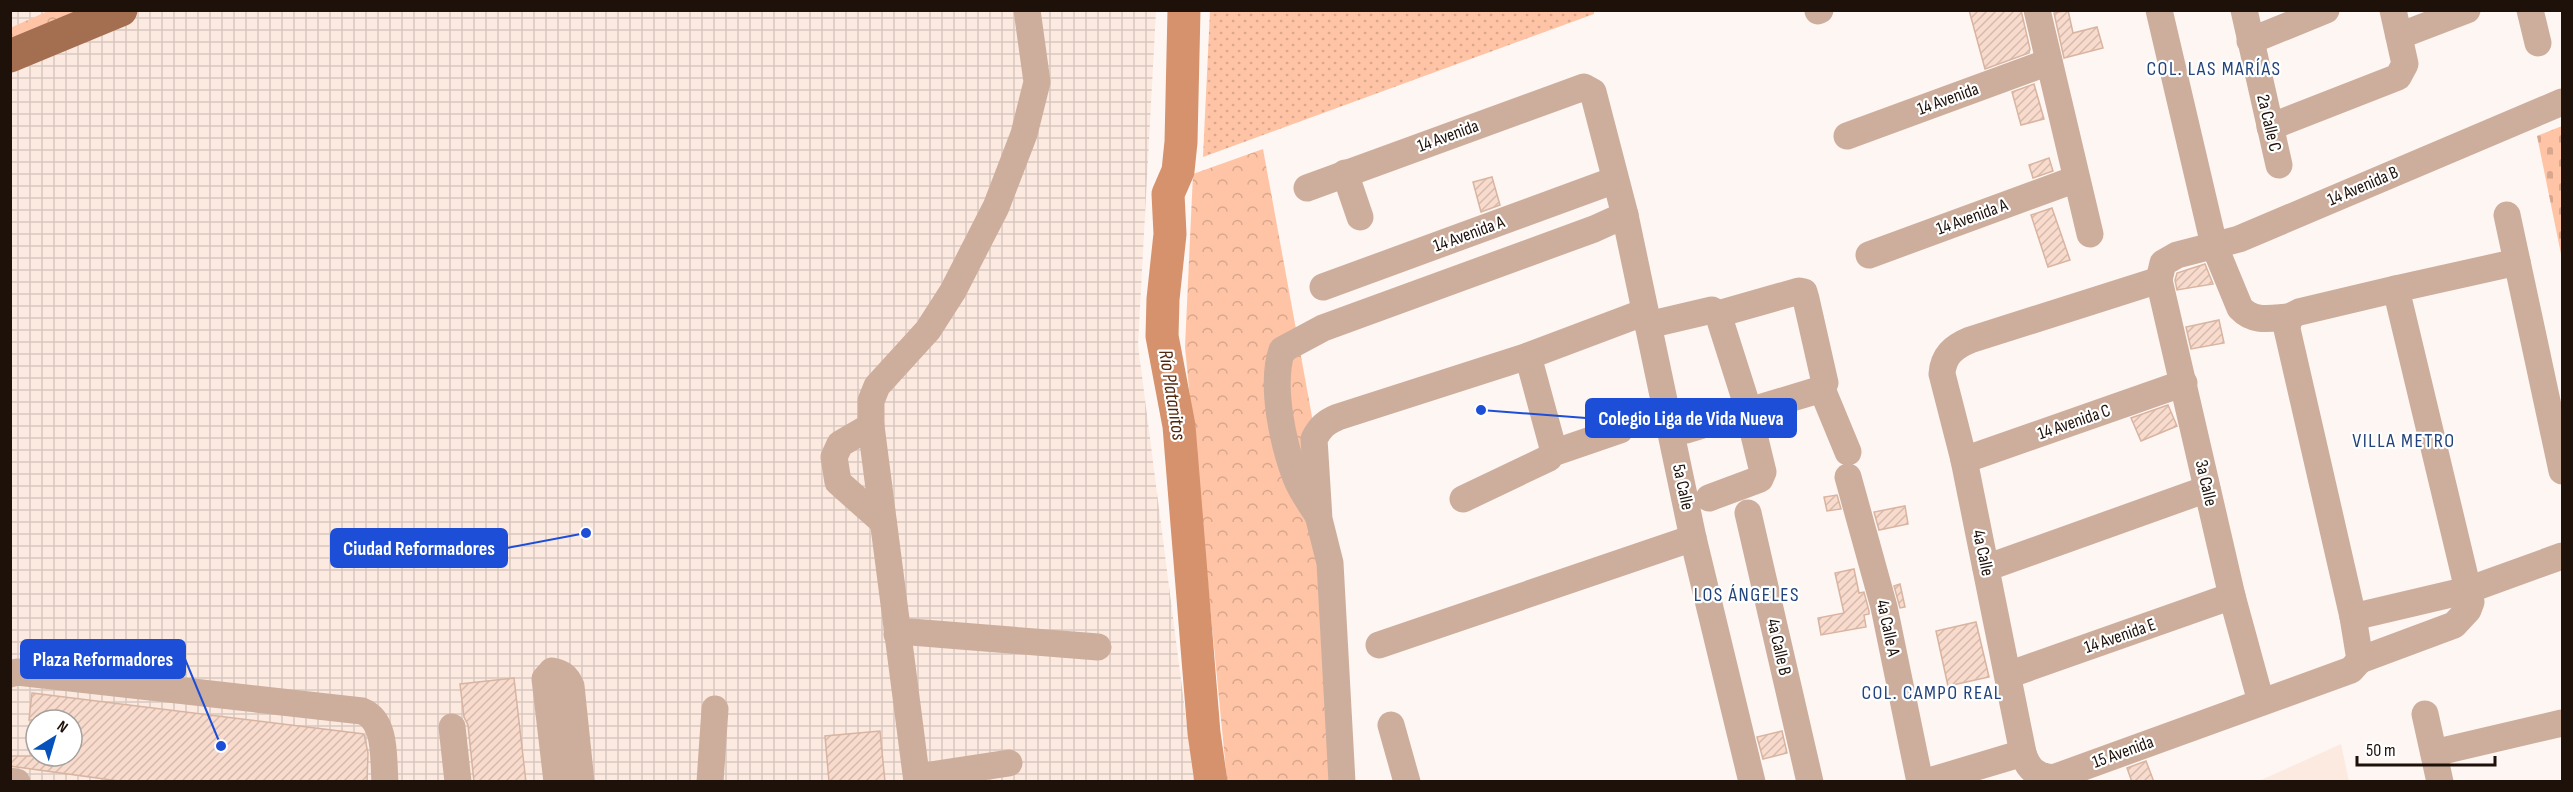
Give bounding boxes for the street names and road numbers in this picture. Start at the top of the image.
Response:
street label: 14 Avenida [1914,78,1982,120]
street label: 2a Calle C [2252,92,2286,154]
street label: 14 Avenida [1414,115,1482,157]
street label: 14 Avenida B [2325,162,2401,210]
street label: 14 Avenida A [1934,194,2011,240]
street label: 14 Avenida A [1431,211,1508,257]
street label: 14 Avenida C [2035,400,2113,444]
street label: 3a Calle [2191,458,2221,508]
street label: 5a Calle [1668,462,1698,512]
street label: 4a Calle [1968,528,1998,578]
street label: 4a Calle A [1872,598,1904,658]
street label: 14 Avenida E [2082,614,2158,658]
street label: 4a Calle B [1762,617,1796,677]
street label: 15 Avenida [2090,731,2156,773]

